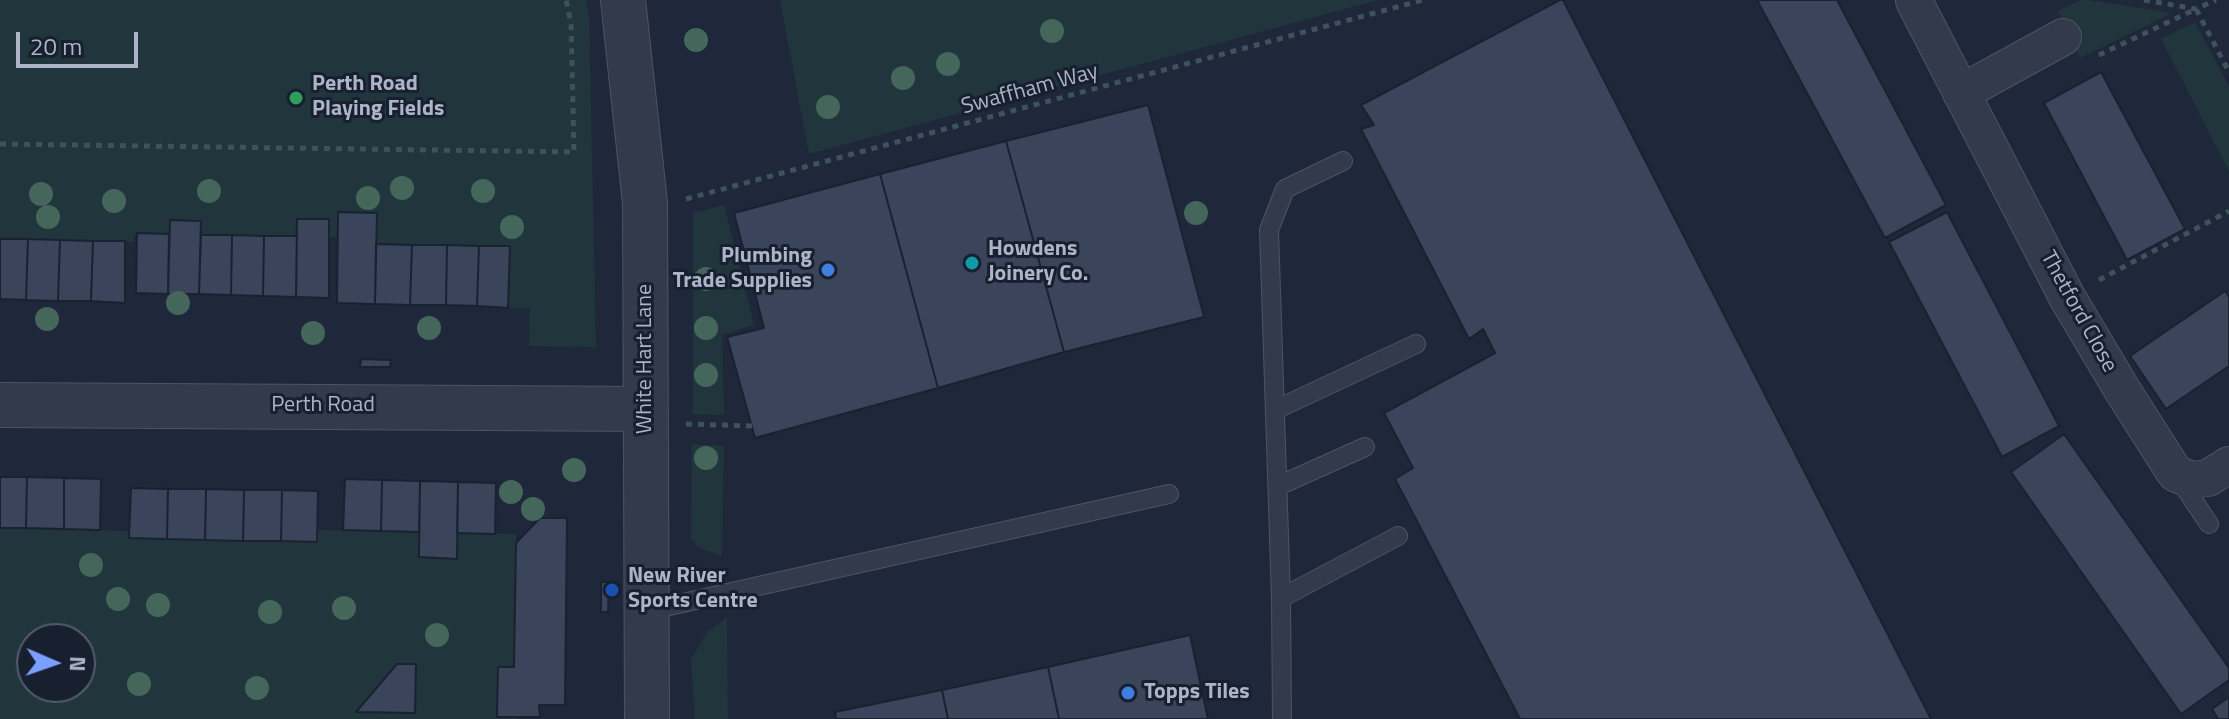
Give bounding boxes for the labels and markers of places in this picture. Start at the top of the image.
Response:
place label: Perth Road Playing Fields [312,72,444,124]
marker: Perth Road Playing Fields [287,89,305,107]
place label: Howdens Joinery Co. [988,237,1088,288]
place label: Plumbing Trade Supplies [673,244,812,296]
marker: Howdens Joinery Co. [963,254,981,272]
marker: Plumbing Trade Supplies [819,261,837,279]
place label: New River Sports Centre [628,564,758,616]
marker: New River Sports Centre [603,581,621,599]
place label: Topps Tiles [1144,680,1250,706]
marker: Topps Tiles [1119,684,1137,702]

